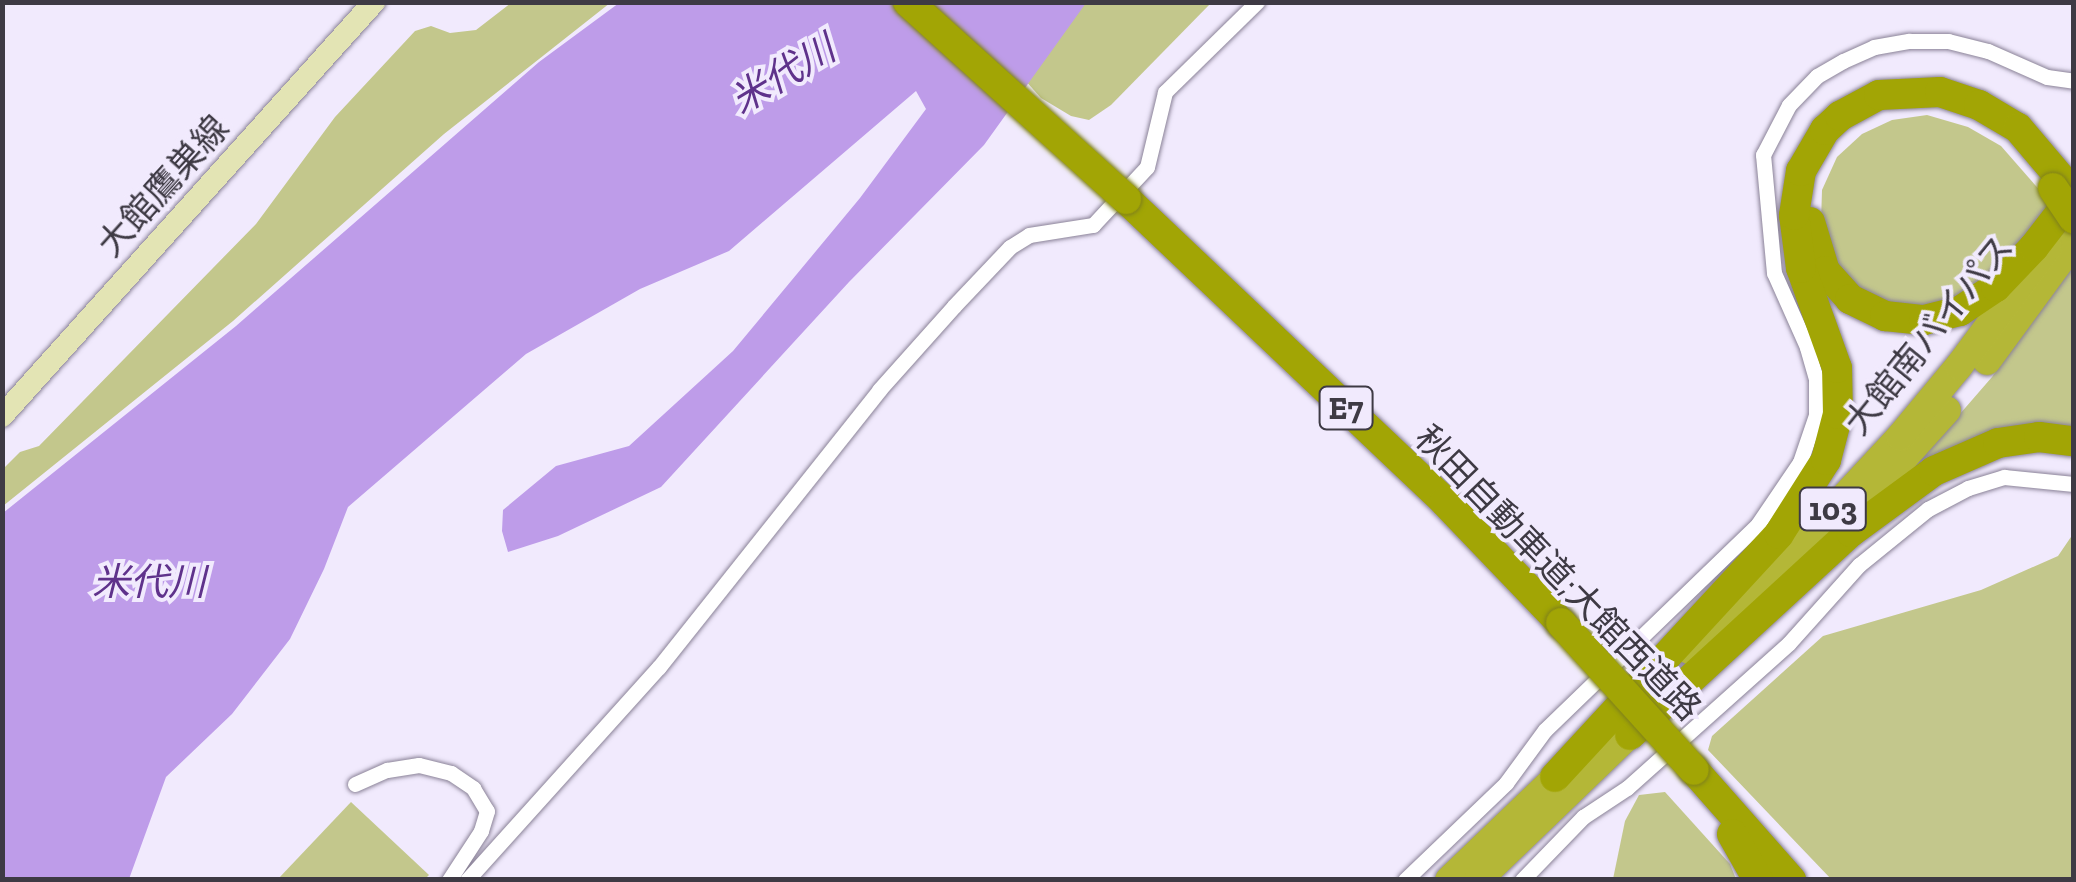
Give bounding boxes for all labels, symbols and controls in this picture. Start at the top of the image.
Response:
water label: 米代川 [722,26,844,124]
street label: 大館鷹巣線 [89,107,237,265]
street label: 大館南バイパス [1836,227,2022,443]
road number: E7 [1318,381,1374,435]
street label: 秋田自動車道;大館西道路 [1406,417,1710,729]
road number: 103 [1798,482,1868,536]
water label: 米代川 [92,560,206,606]

